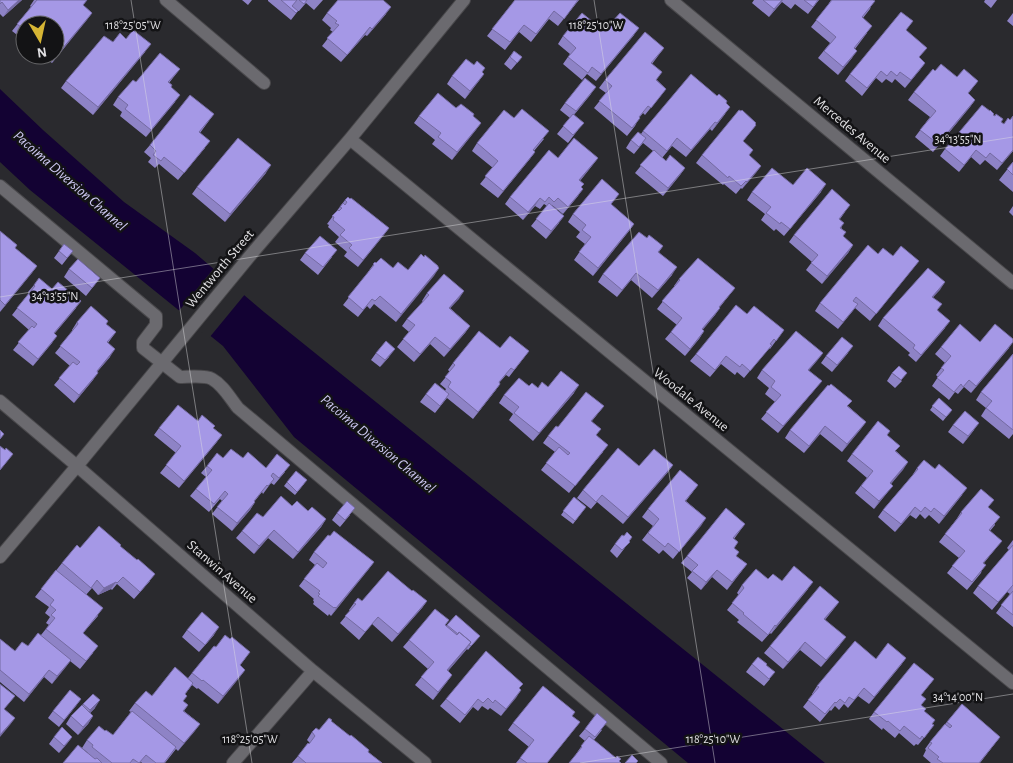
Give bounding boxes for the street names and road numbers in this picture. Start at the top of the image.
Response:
street label: Mercedes Avenue [811,94,893,166]
street label: Wentworth Street [183,227,257,311]
street label: Woodale Avenue [651,365,731,435]
street label: Stanwin Avenue [184,538,260,606]

